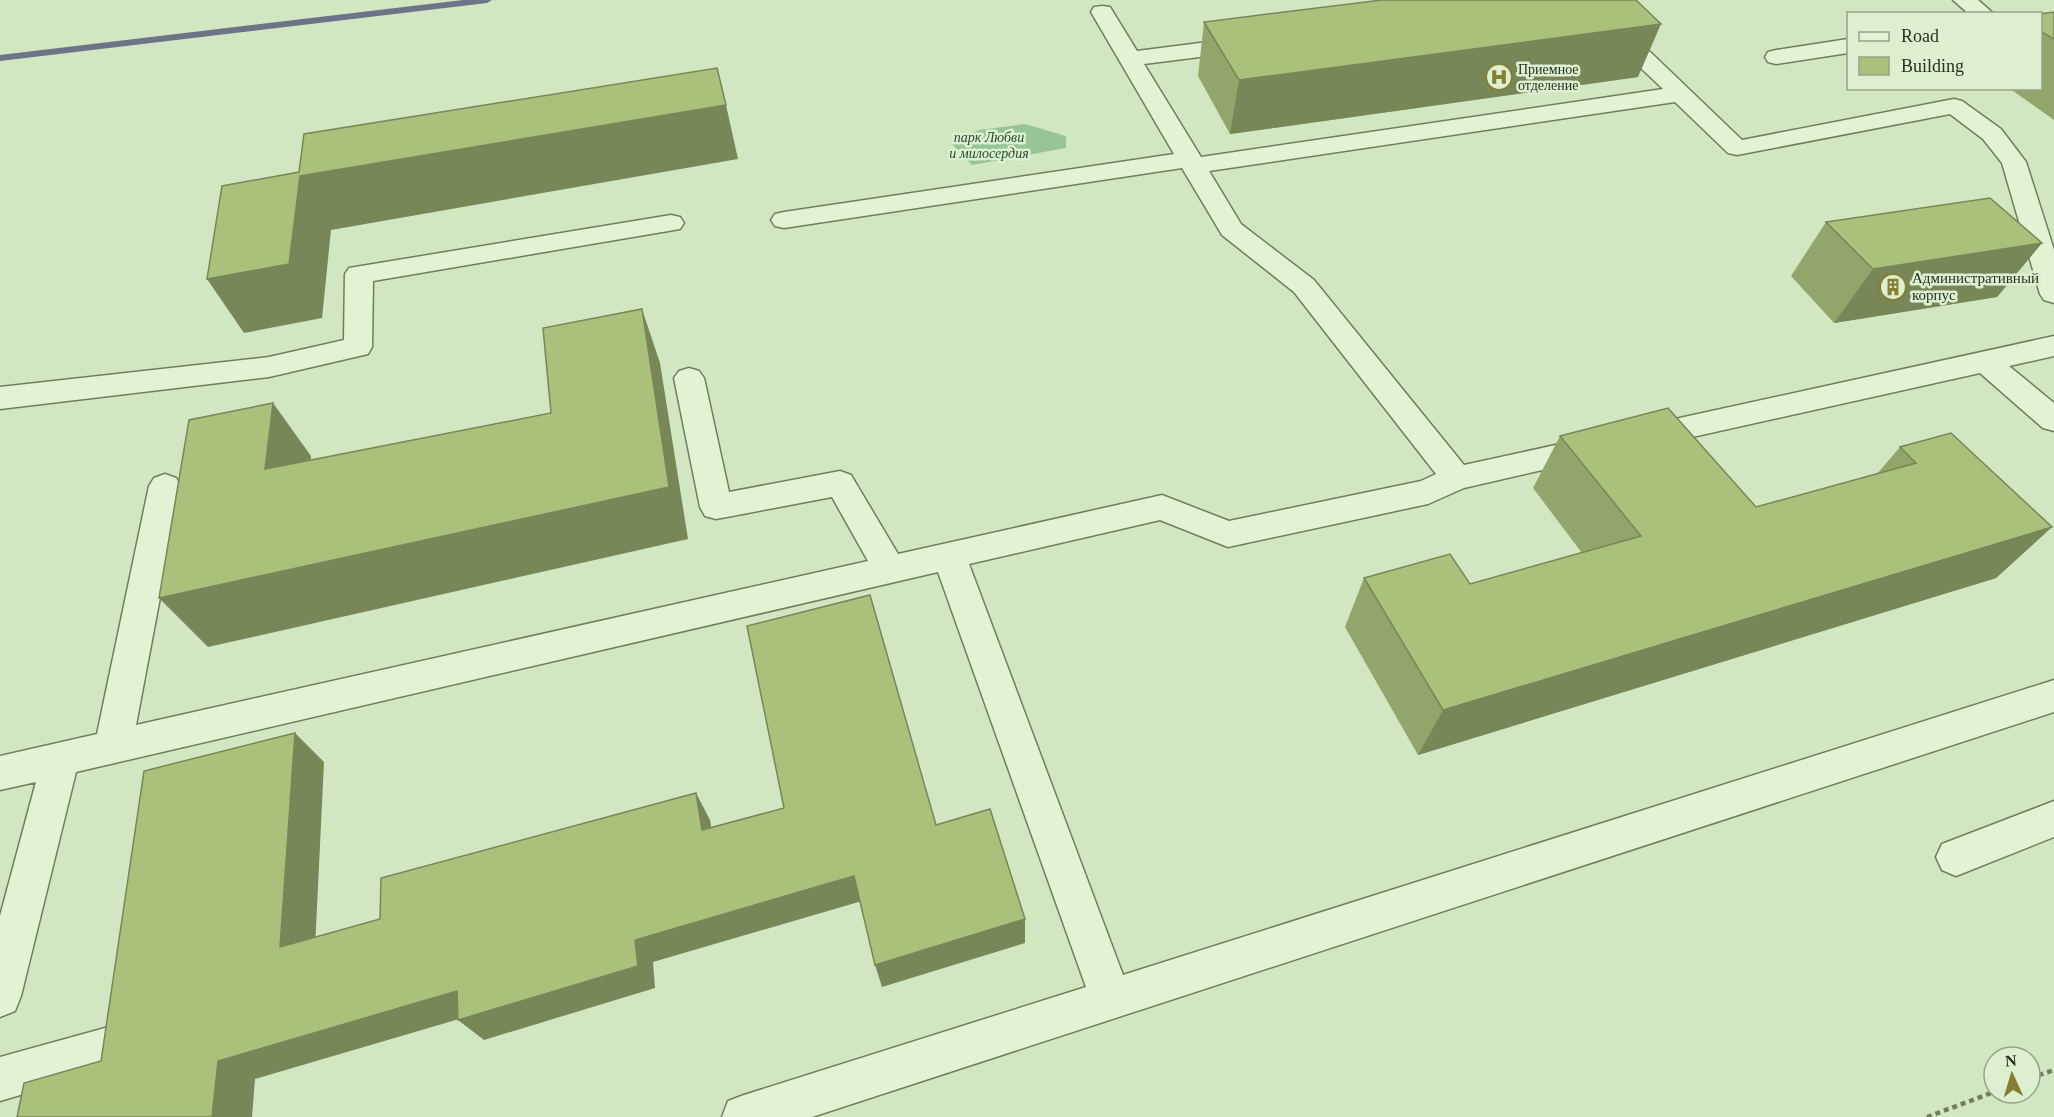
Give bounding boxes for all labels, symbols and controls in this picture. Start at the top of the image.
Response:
legend [1847,12,2042,90]
text: Road [1901,26,1939,46]
text: Building [1901,56,1964,76]
hospital icon: Приемное отделение [1484,62,1514,92]
place label: Приемное отделение [1518,62,1579,93]
park label: парк Любви и милосердия [949,130,1029,161]
place label: Административный корпус [1912,270,2039,303]
building icon: Административный корпус [1878,272,1908,302]
north arrow [1982,1045,2042,1105]
text: N [2005,1052,2018,1069]

